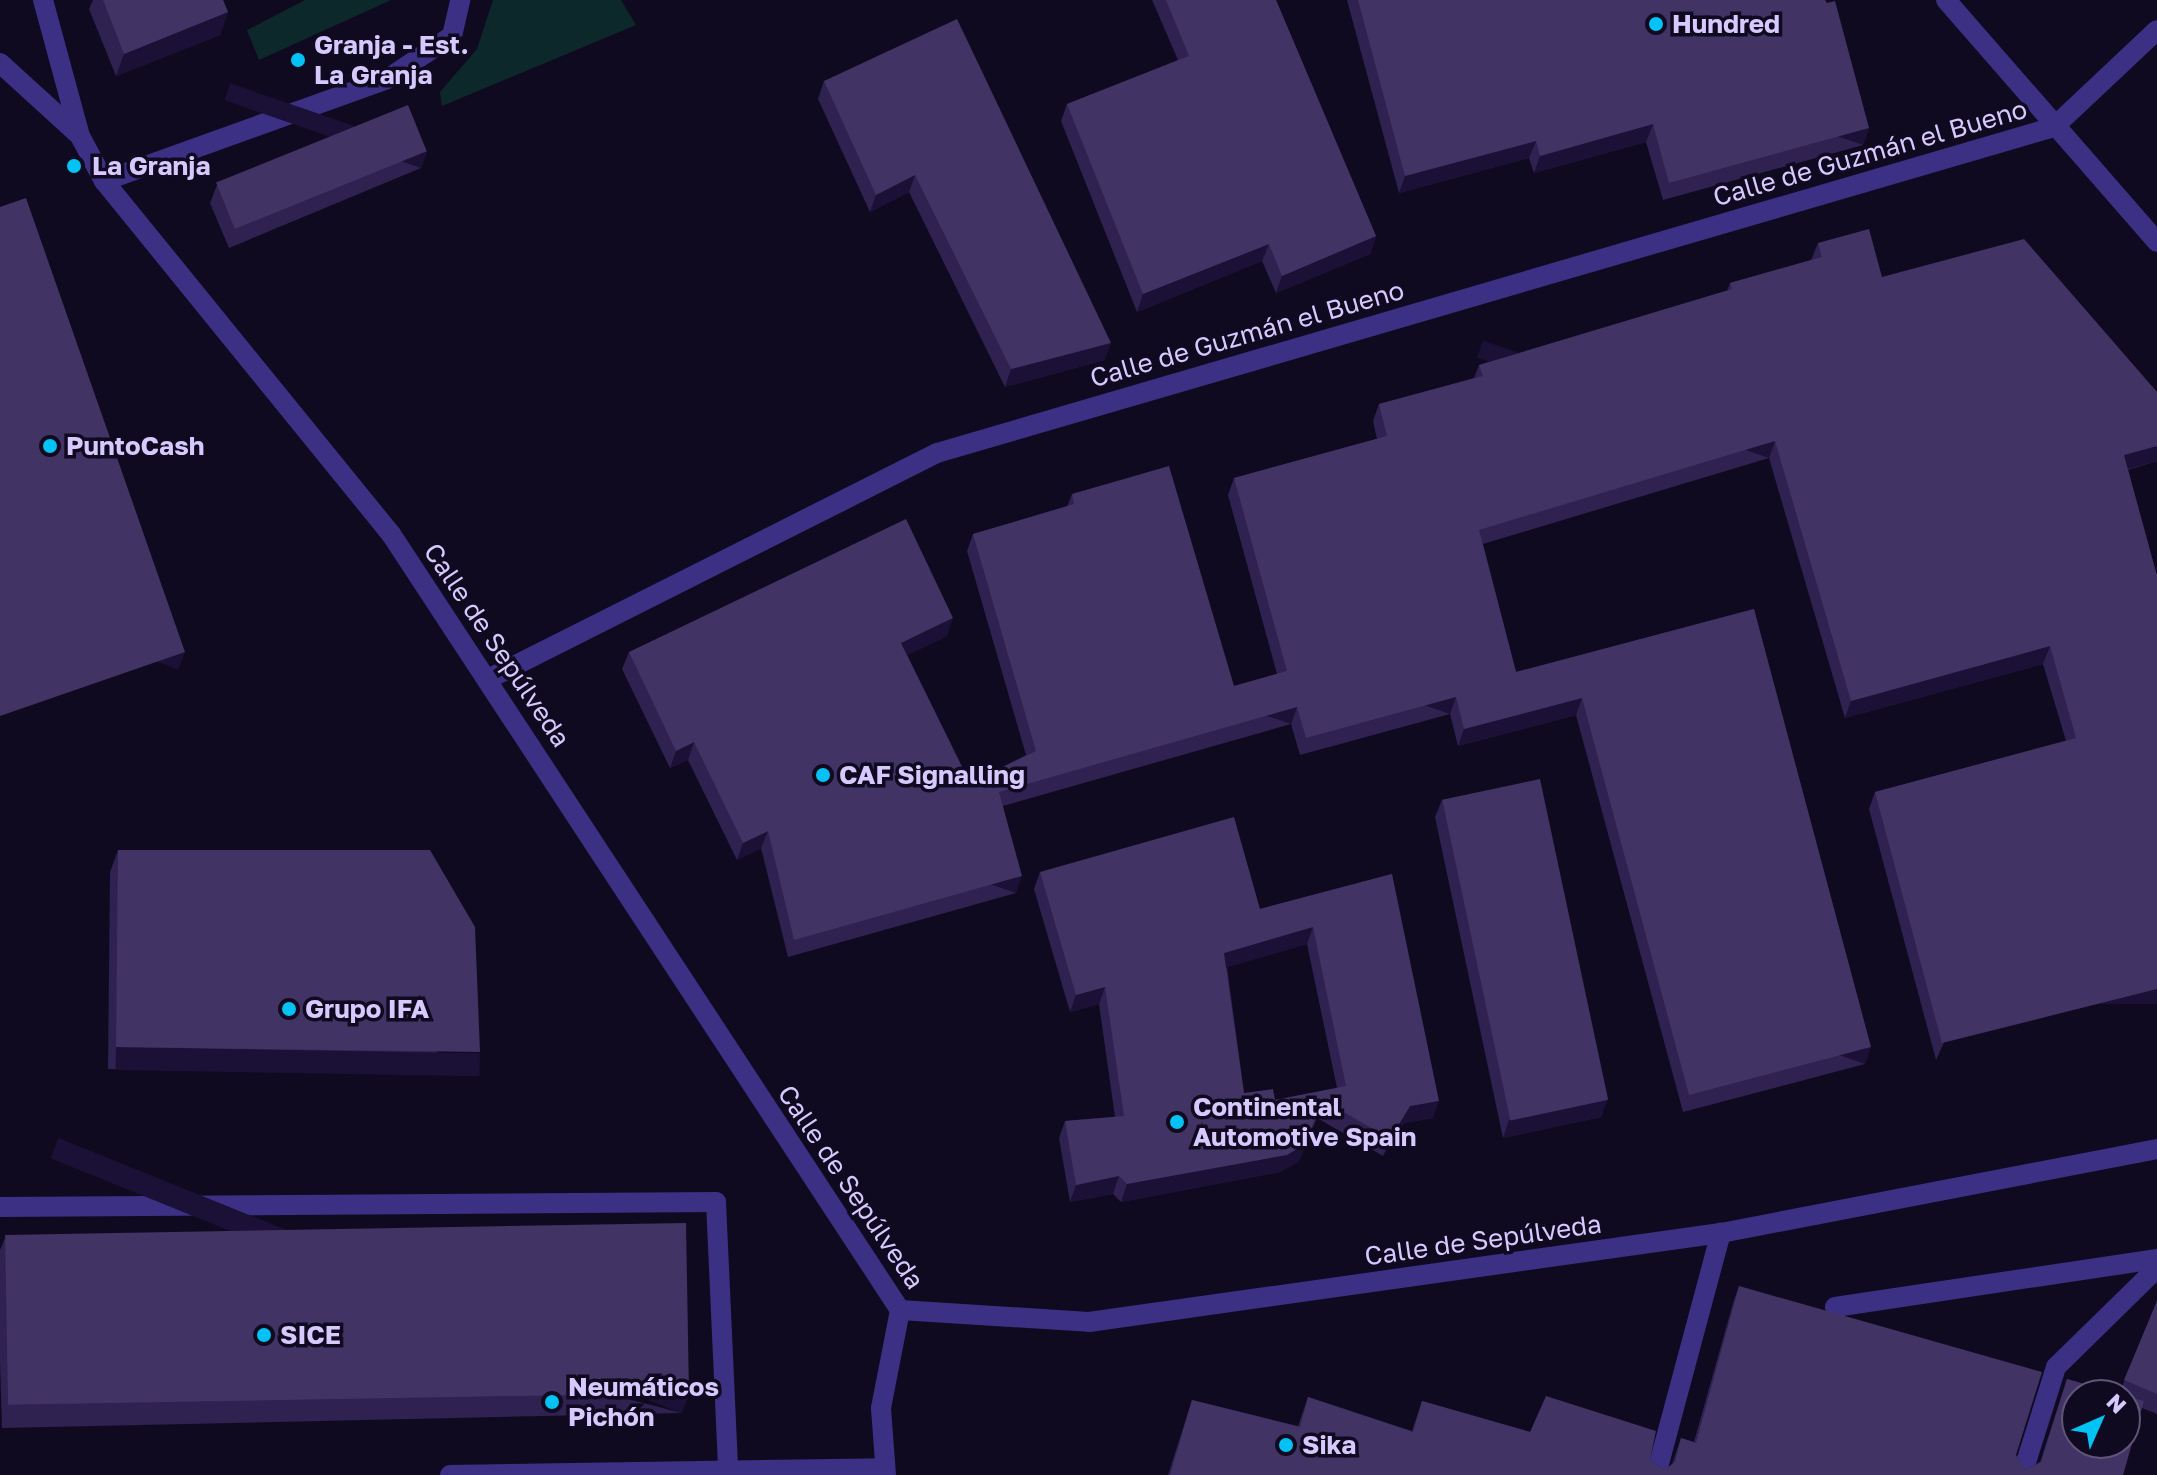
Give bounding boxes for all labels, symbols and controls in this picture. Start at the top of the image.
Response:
place label: Hundred [1672,8,1780,40]
marker: Hundred [1647,15,1665,33]
place label: Granja - Est. La Granja [314,29,469,90]
marker: Granja - Est. La Granja [289,51,307,69]
street label: Calle de Guzmán el Bueno [1709,93,2031,213]
place label: La Granja [92,150,211,182]
marker: La Granja [63,155,85,177]
street label: Calle de Guzmán el Bueno [1086,274,1408,394]
place label: PuntoCash [66,430,204,462]
marker: PuntoCash [41,437,59,455]
street label: Calle de Sepúlveda [417,537,577,753]
place label: CAF Signalling [839,759,1025,791]
marker: CAF Signalling [814,766,832,784]
place label: Grupo IFA [305,993,429,1025]
marker: Grupo IFA [280,1000,298,1018]
street label: Calle de Sepúlveda [771,1079,931,1295]
place label: Continental Automotive Spain [1193,1091,1417,1152]
marker: Continental Automotive Spain [1168,1113,1186,1131]
street label: Calle de Sepúlveda [1363,1208,1603,1272]
place label: SICE [280,1319,341,1351]
marker: SICE [255,1326,273,1344]
place label: Neumáticos Pichón [568,1371,719,1432]
north arrow [2061,1379,2141,1459]
text: N [2101,1388,2132,1419]
marker: Neumáticos Pichón [543,1393,561,1411]
place label: Sika [1302,1429,1356,1461]
marker: Sika [1277,1436,1295,1454]

